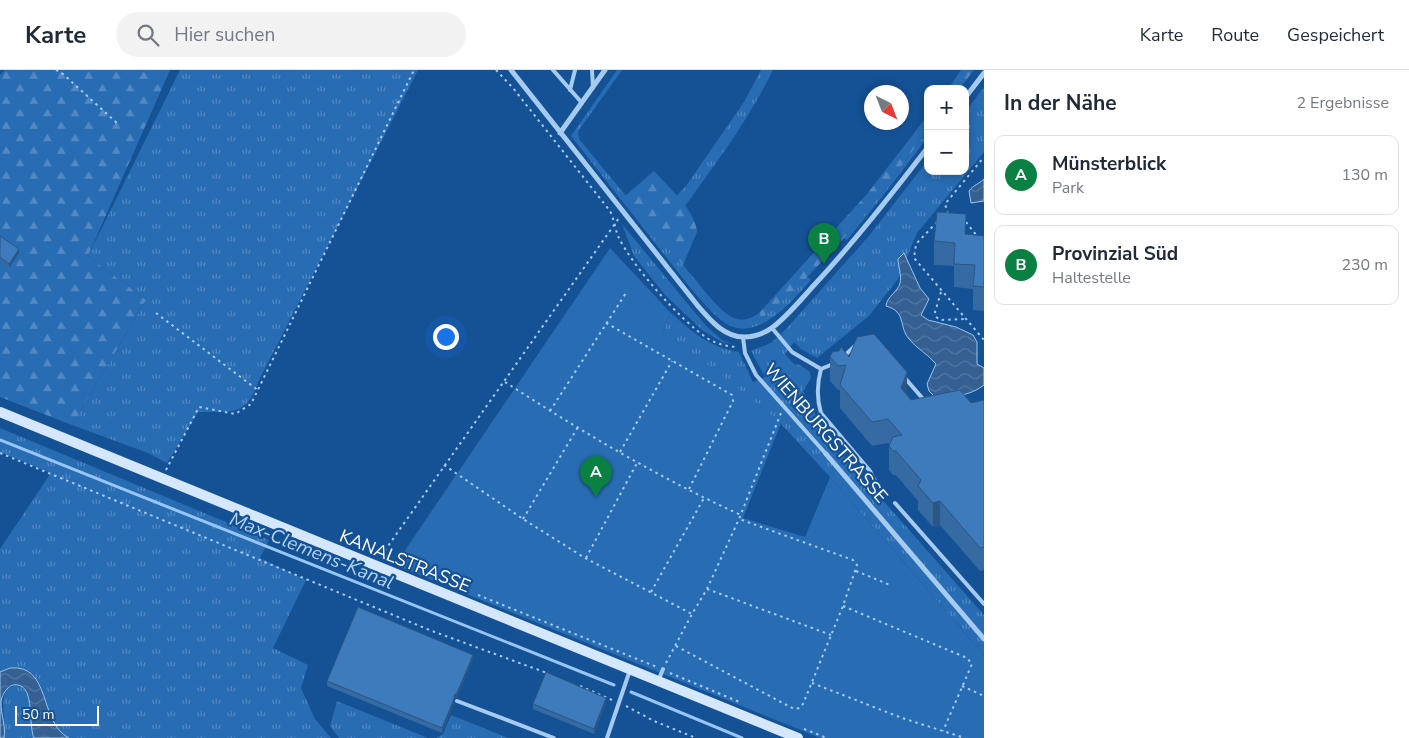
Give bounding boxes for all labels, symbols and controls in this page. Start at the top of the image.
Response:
search box [116,12,466,57]
text: Karte [25,19,86,51]
icon: search [134,21,162,49]
text: Hier suchen [174,22,275,48]
text: Karte [1140,23,1183,47]
text: Route [1211,23,1259,47]
text: Gespeichert [1287,23,1384,47]
north arrow [864,85,909,130]
map controls [924,85,969,175]
button: + [924,85,969,130]
text: In der Nähe [1004,89,1117,117]
text: 2 Ergebnisse [1296,92,1389,114]
button: − [924,130,969,175]
text: Münsterblick [1052,151,1166,177]
text: A [1015,164,1027,186]
text: 130 m [1341,164,1388,186]
text: Park [1052,177,1084,199]
pin: B [808,223,840,264]
text: Provinzial Süd [1052,241,1178,267]
text: B [1015,254,1027,276]
text: 230 m [1341,254,1388,276]
text: Haltestelle [1052,267,1131,289]
your location [433,324,459,350]
street label: WIENBURGSTRASSE [759,358,893,508]
pin: A [580,456,612,497]
water label: Max-Clemens-Kanal [226,506,398,596]
street label: KANALSTRASSE [336,524,474,598]
scale bar [15,703,99,726]
text: 50 m [22,705,54,724]

